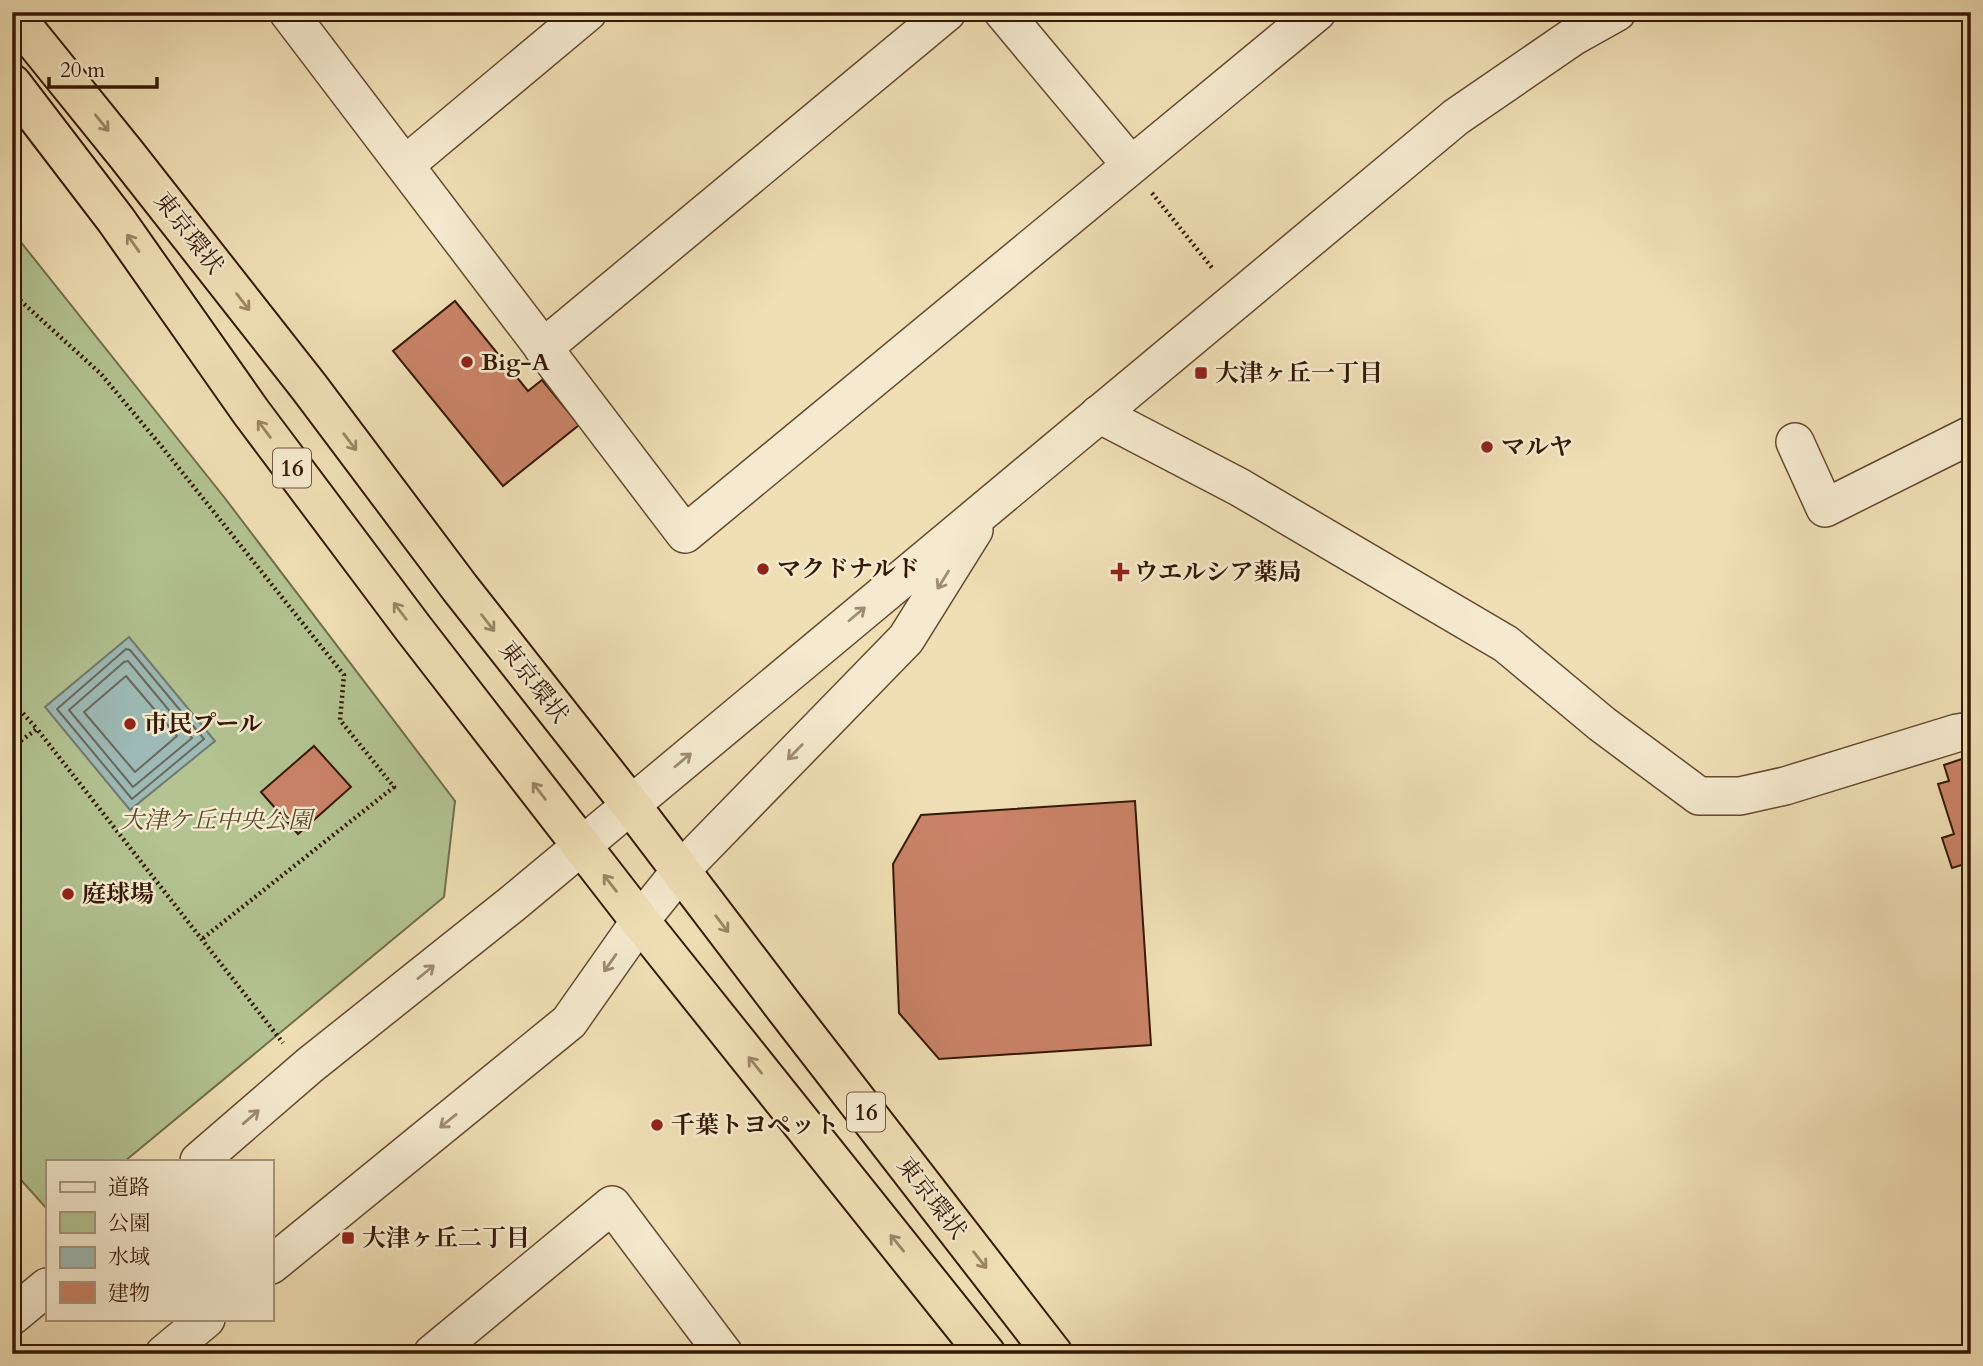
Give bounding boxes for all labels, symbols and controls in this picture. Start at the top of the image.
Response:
scale bar [49,46,158,90]
text: 20 m [60,56,105,85]
one-way arrow [94,114,109,132]
street label: 東京環状 [146,185,231,281]
one-way arrow [126,234,140,253]
one-way arrow [235,292,250,311]
place label: Big-A [481,346,550,379]
marker: Big-A [459,354,475,370]
place label: 大津ヶ丘一丁目 [1215,357,1383,390]
marker: 大津ヶ丘一丁目 [1193,365,1209,381]
one-way arrow [256,420,271,439]
place label: マルヤ [1501,431,1573,464]
one-way arrow [343,432,358,451]
marker: マルヤ [1479,439,1495,455]
road number: 16 [273,448,311,488]
place label: マクドナルド [777,553,920,586]
place label: ウエルシア薬局 [1134,556,1301,589]
marker: マクドナルド [755,561,771,577]
marker: ウエルシア薬局 [1112,564,1128,580]
one-way arrow [935,570,949,590]
one-way arrow [393,602,407,621]
one-way arrow [848,606,866,622]
one-way arrow [480,614,495,632]
street label: 東京環状 [491,634,576,730]
place label: 市民プール [144,708,263,741]
marker: 市民プール [122,716,138,732]
one-way arrow [787,743,804,760]
one-way arrow [673,753,691,768]
one-way arrow [531,783,546,801]
park label: 大津ケ丘中央公園 [120,804,316,837]
one-way arrow [603,875,618,893]
place label: 庭球場 [82,878,154,911]
marker: 庭球場 [60,886,76,902]
one-way arrow [714,914,729,933]
one-way arrow [603,953,617,972]
one-way arrow [417,964,435,980]
one-way arrow [748,1057,763,1075]
road number: 16 [847,1092,885,1132]
one-way arrow [242,1109,260,1125]
place label: 千葉トヨペット [671,1109,839,1142]
one-way arrow [440,1113,458,1128]
marker: 千葉トヨペット [649,1117,665,1133]
street label: 東京環状 [889,1150,974,1246]
legend [46,1160,273,1320]
text: 道路 [108,1173,150,1202]
text: 公園 [108,1209,150,1238]
place label: 大津ヶ丘二丁目 [362,1222,530,1255]
marker: 大津ヶ丘二丁目 [340,1230,356,1246]
one-way arrow [890,1234,905,1253]
text: 水域 [108,1243,150,1272]
one-way arrow [973,1250,988,1268]
text: 建物 [108,1279,150,1308]

